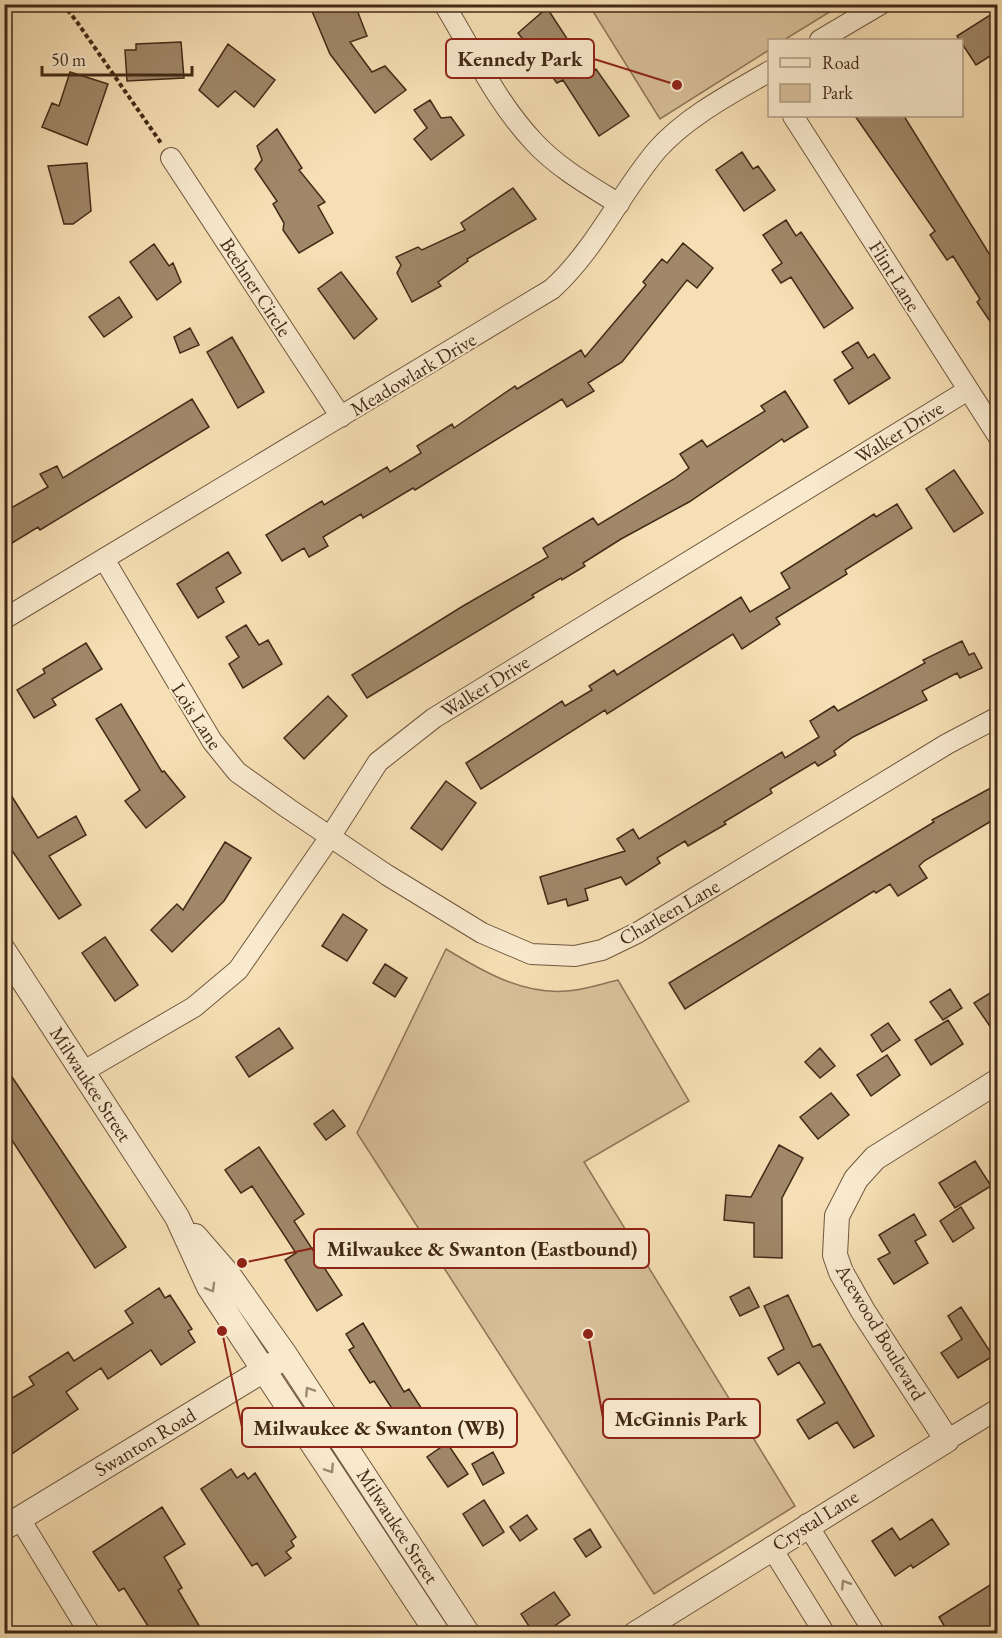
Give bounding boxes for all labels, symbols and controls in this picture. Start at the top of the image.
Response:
scale bar [42,39,192,77]
callout: Kennedy Park [446,39,594,78]
legend [768,39,963,117]
text: Kennedy Park [458,45,583,72]
text: 50 m [51,48,86,71]
text: Road [822,51,861,74]
text: Park [822,81,853,104]
street label: Beehner Circle [214,233,298,342]
street label: Flint Lane [863,236,927,316]
street label: Meadowlark Drive [345,326,481,422]
street label: Walker Drive [850,394,948,469]
street label: Walker Drive [436,648,534,723]
street label: Lois Lane [166,677,228,755]
street label: Charleen Lane [614,873,724,951]
street label: Milwaukee Street [44,1021,138,1147]
callout: Milwaukee & Swanton (Eastbound) [314,1229,649,1268]
text: Milwaukee & Swanton (Eastbound) [327,1235,637,1262]
street label: Acewood Boulevard [830,1258,932,1406]
one-way arrow [204,1282,215,1292]
one-way arrow [306,1387,317,1398]
callout: McGinnis Park [603,1399,760,1438]
street label: Swanton Road [90,1401,201,1482]
text: McGinnis Park [615,1405,748,1432]
callout: Milwaukee & Swanton (WB) [242,1408,517,1447]
text: Milwaukee & Swanton (WB) [253,1414,505,1441]
one-way arrow [322,1463,334,1473]
street label: Milwaukee Street [351,1463,445,1589]
street label: Crystal Lane [767,1483,863,1557]
one-way arrow [840,1580,852,1590]

